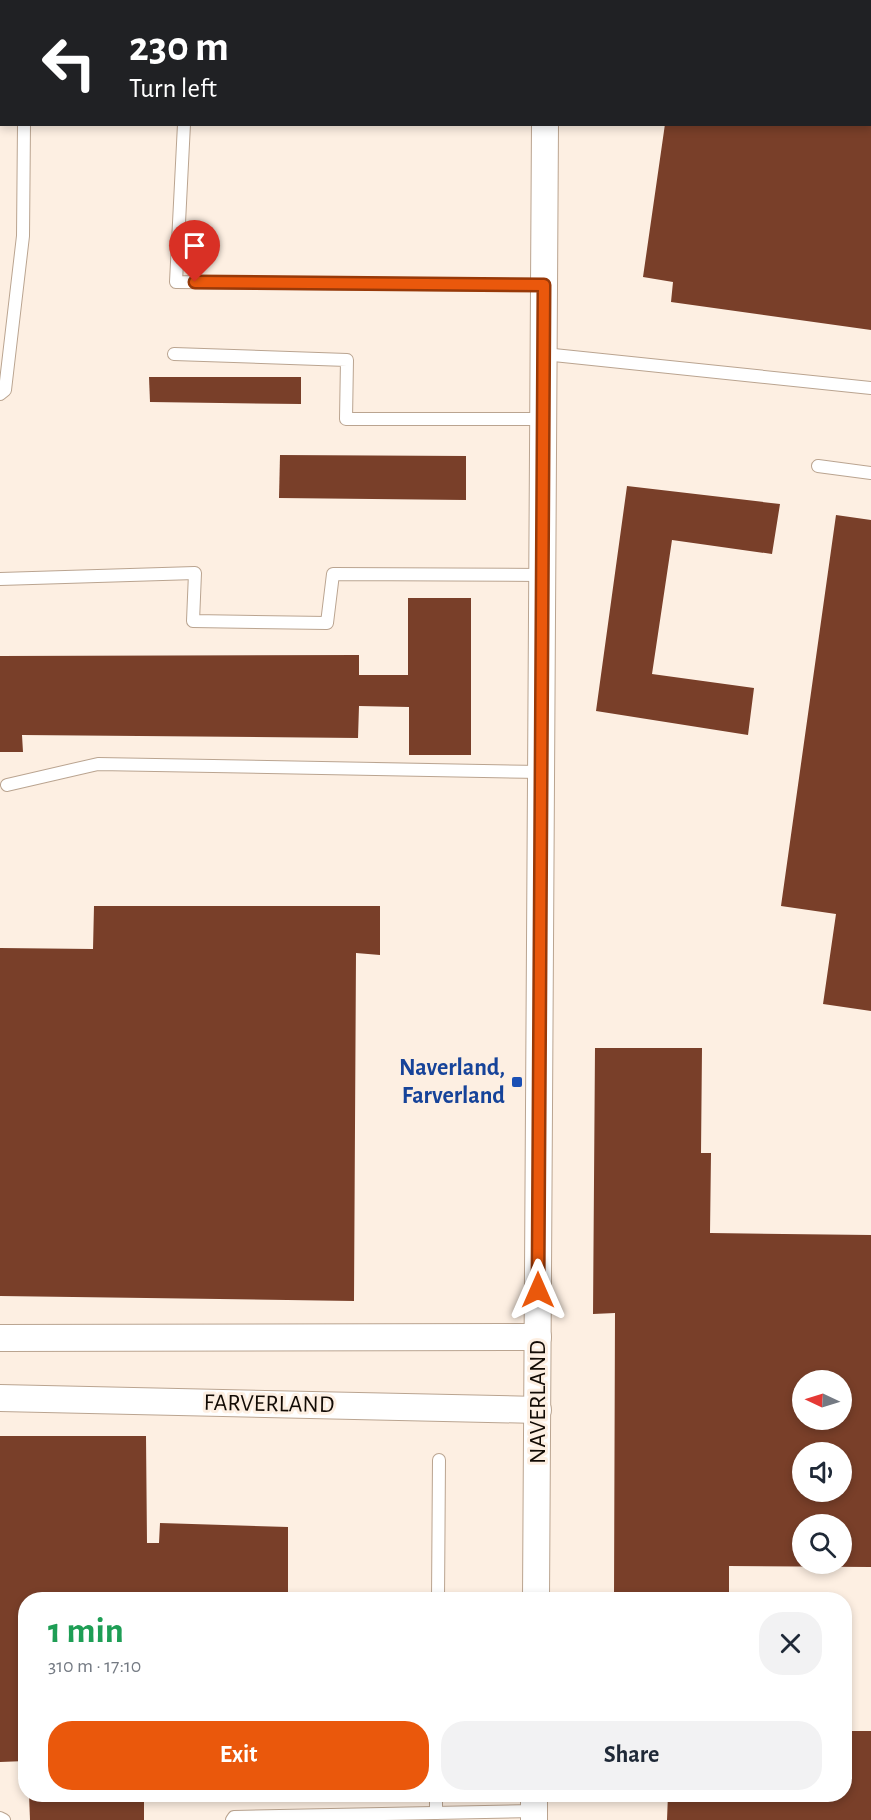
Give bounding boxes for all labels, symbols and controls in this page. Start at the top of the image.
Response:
icon: left [30,24,108,102]
text: 230 m [129,26,229,68]
text: Turn left [129,75,217,102]
pin [169,220,220,282]
icon: arrive [178,229,211,262]
place label: Naverland, Farverland [399,1056,505,1108]
marker: Naverland, Farverland [510,1075,524,1089]
position arrow [506,1258,570,1322]
street label: NAVERLAND [526,1340,550,1464]
north arrow [792,1370,852,1430]
map controls [792,1370,852,1574]
street label: FARVERLAND [203,1391,335,1417]
button: sound [792,1442,852,1502]
button: search [792,1514,852,1574]
button: close [759,1612,822,1675]
text: 1 min [48,1613,124,1649]
text: 310 m · 17:10 [48,1656,141,1676]
button: Exit [48,1721,429,1790]
button: Share [441,1721,822,1790]

